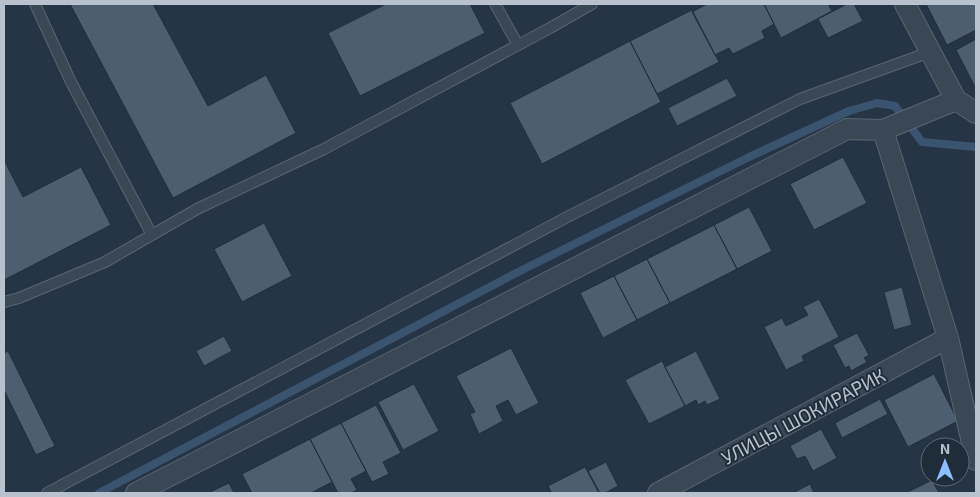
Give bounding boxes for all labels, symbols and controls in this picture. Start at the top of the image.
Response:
street label: УЛИЦЫ ШОКИРАРИК [717,363,889,469]
north arrow [920,437,970,487]
text: N [940,440,950,457]

